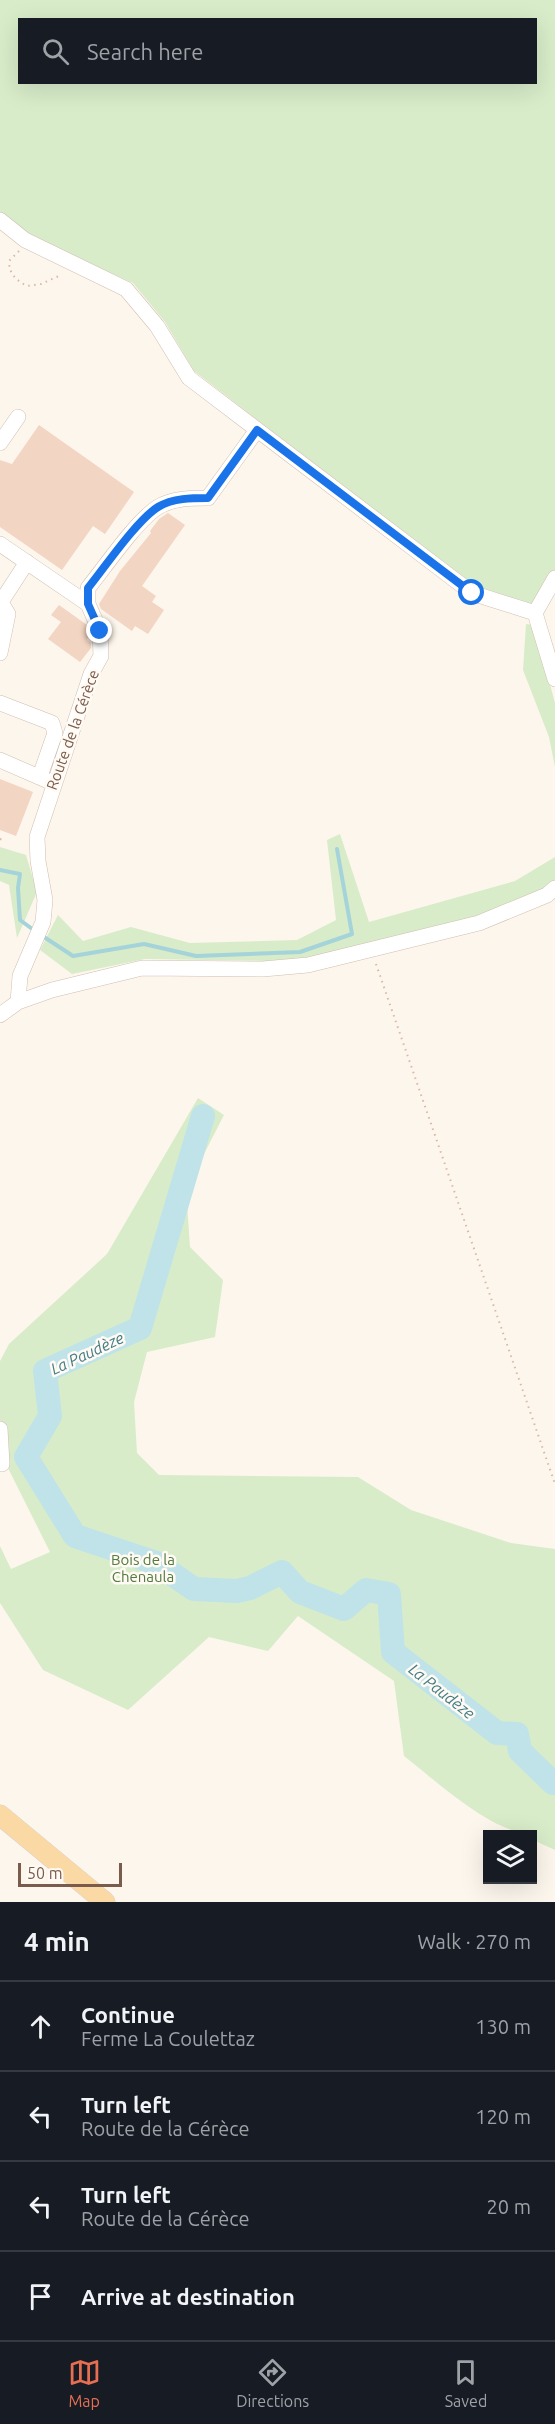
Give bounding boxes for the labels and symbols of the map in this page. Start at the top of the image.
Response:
route start [458,579,484,605]
route end [86,617,112,643]
street label: Route de la Cérèce [43,668,102,792]
water label: La Paudèze [48,1328,126,1378]
park label: Bois de la Chenaula [111,1551,175,1585]
water label: La Paudèze [406,1660,478,1722]
scale bar [18,1860,122,1888]

